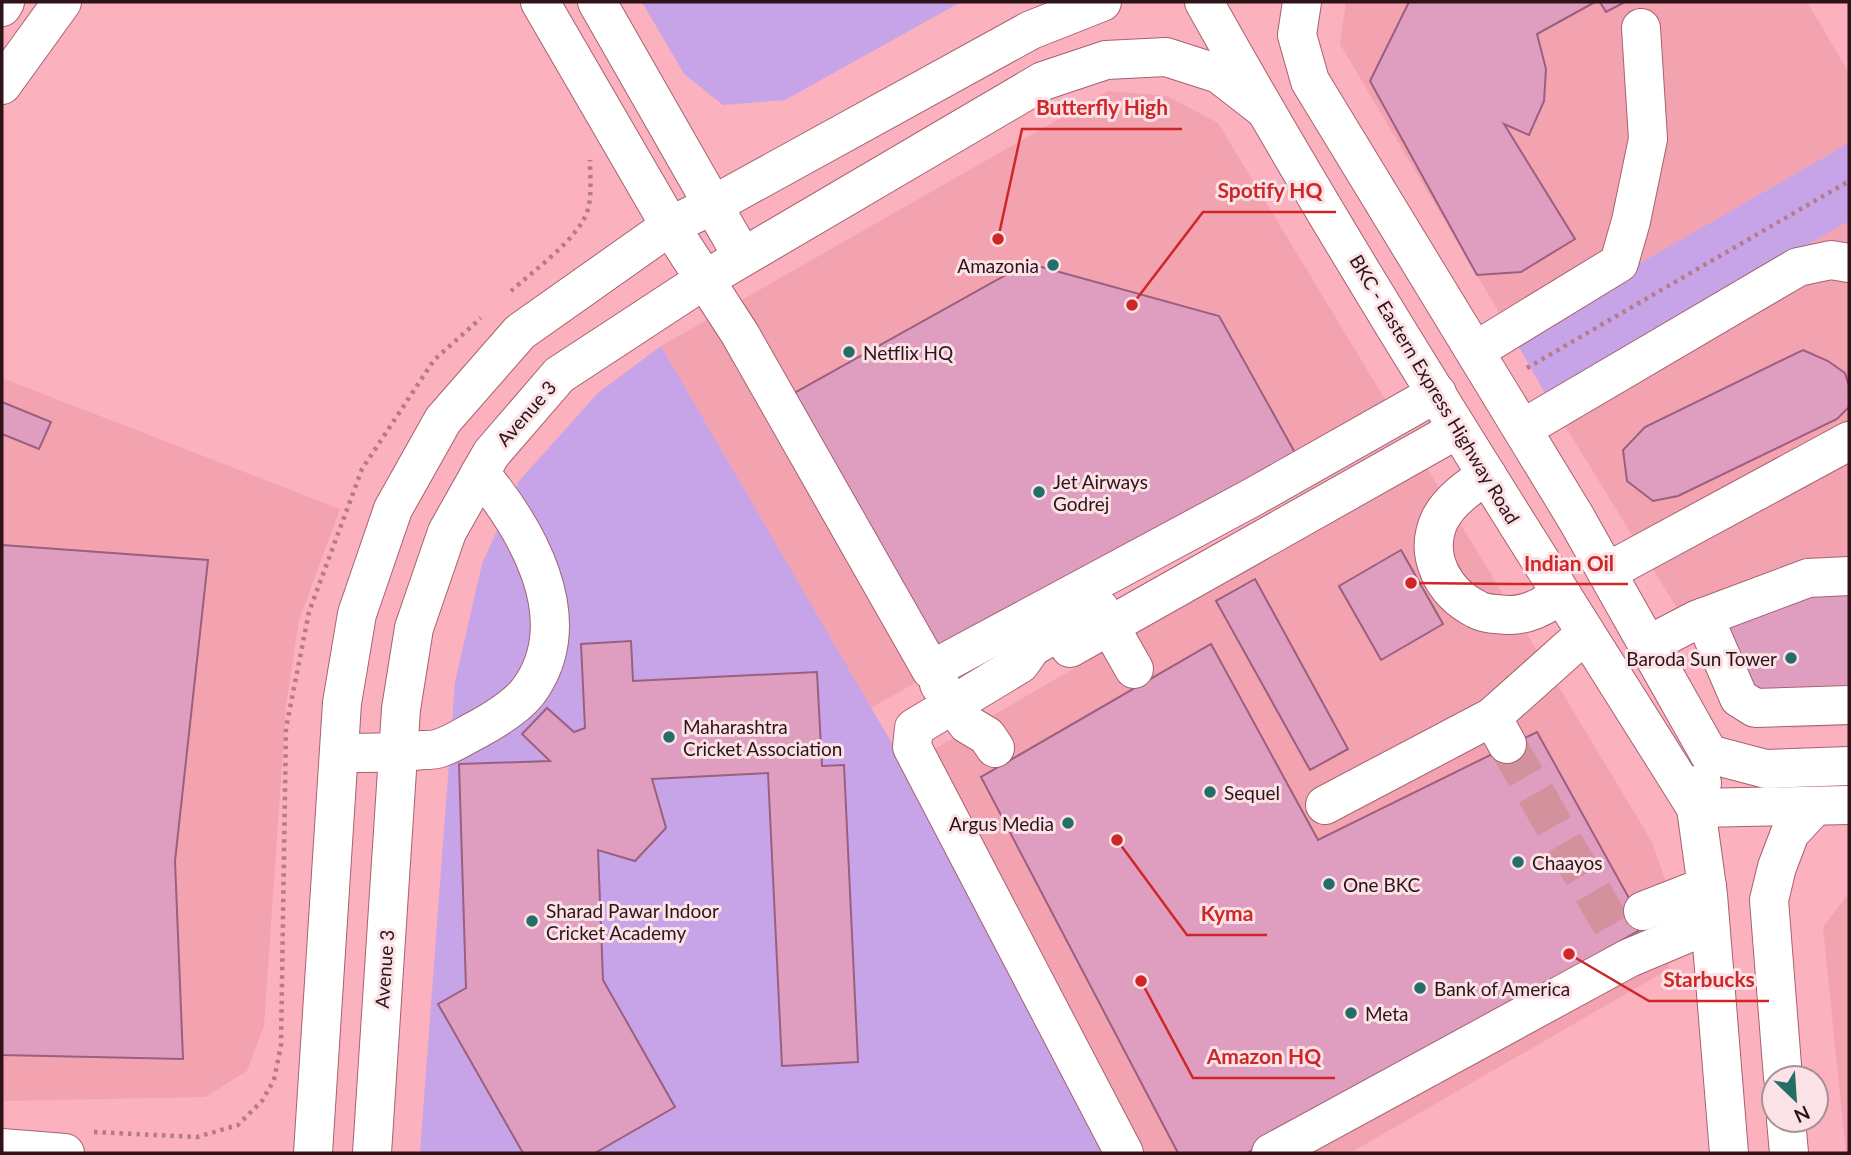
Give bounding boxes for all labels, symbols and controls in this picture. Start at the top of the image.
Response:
callout: Butterfly High [1022,87,1182,129]
text: Butterfly High [1036,94,1168,119]
callout: Spotify HQ [1203,170,1336,212]
text: Spotify HQ [1218,177,1323,202]
street label: BKC - Eastern Express Highway Road [1345,250,1525,528]
place label: Amazonia [957,254,1039,277]
marker: Amazonia [1045,257,1061,273]
place label: Netflix HQ [863,341,953,364]
marker: Netflix HQ [841,344,857,360]
street label: Avenue 3 [491,376,561,450]
place label: Jet Airways Godrej [1053,470,1148,515]
marker: Jet Airways Godrej [1031,484,1047,500]
callout: Indian Oil [1510,542,1628,584]
text: Indian Oil [1524,550,1614,575]
place label: Baroda Sun Tower [1626,647,1777,670]
marker: Baroda Sun Tower [1783,650,1799,666]
place label: Maharashtra Cricket Association [683,715,842,760]
marker: Maharashtra Cricket Association [661,729,677,745]
place label: Sequel [1224,781,1280,804]
marker: Sequel [1202,784,1218,800]
place label: Argus Media [949,812,1054,835]
marker: Argus Media [1060,815,1076,831]
place label: Chaayos [1532,851,1602,874]
marker: Chaayos [1510,854,1526,870]
place label: One BKC [1343,873,1421,896]
marker: One BKC [1321,876,1337,892]
callout: Kyma [1187,893,1267,935]
place label: Sharad Pawar Indoor Cricket Academy [546,899,719,944]
text: Kyma [1201,900,1253,925]
marker: Sharad Pawar Indoor Cricket Academy [524,913,540,929]
street label: Avenue 3 [370,929,398,1009]
callout: Starbucks [1649,959,1769,1001]
text: Starbucks [1663,966,1755,991]
place label: Bank of America [1434,977,1570,1000]
marker: Bank of America [1412,980,1428,996]
place label: Meta [1365,1002,1409,1025]
marker: Meta [1343,1005,1359,1021]
callout: Amazon HQ [1193,1036,1335,1078]
text: Amazon HQ [1206,1043,1321,1068]
north arrow [1760,1064,1830,1134]
text: N [1791,1101,1814,1128]

